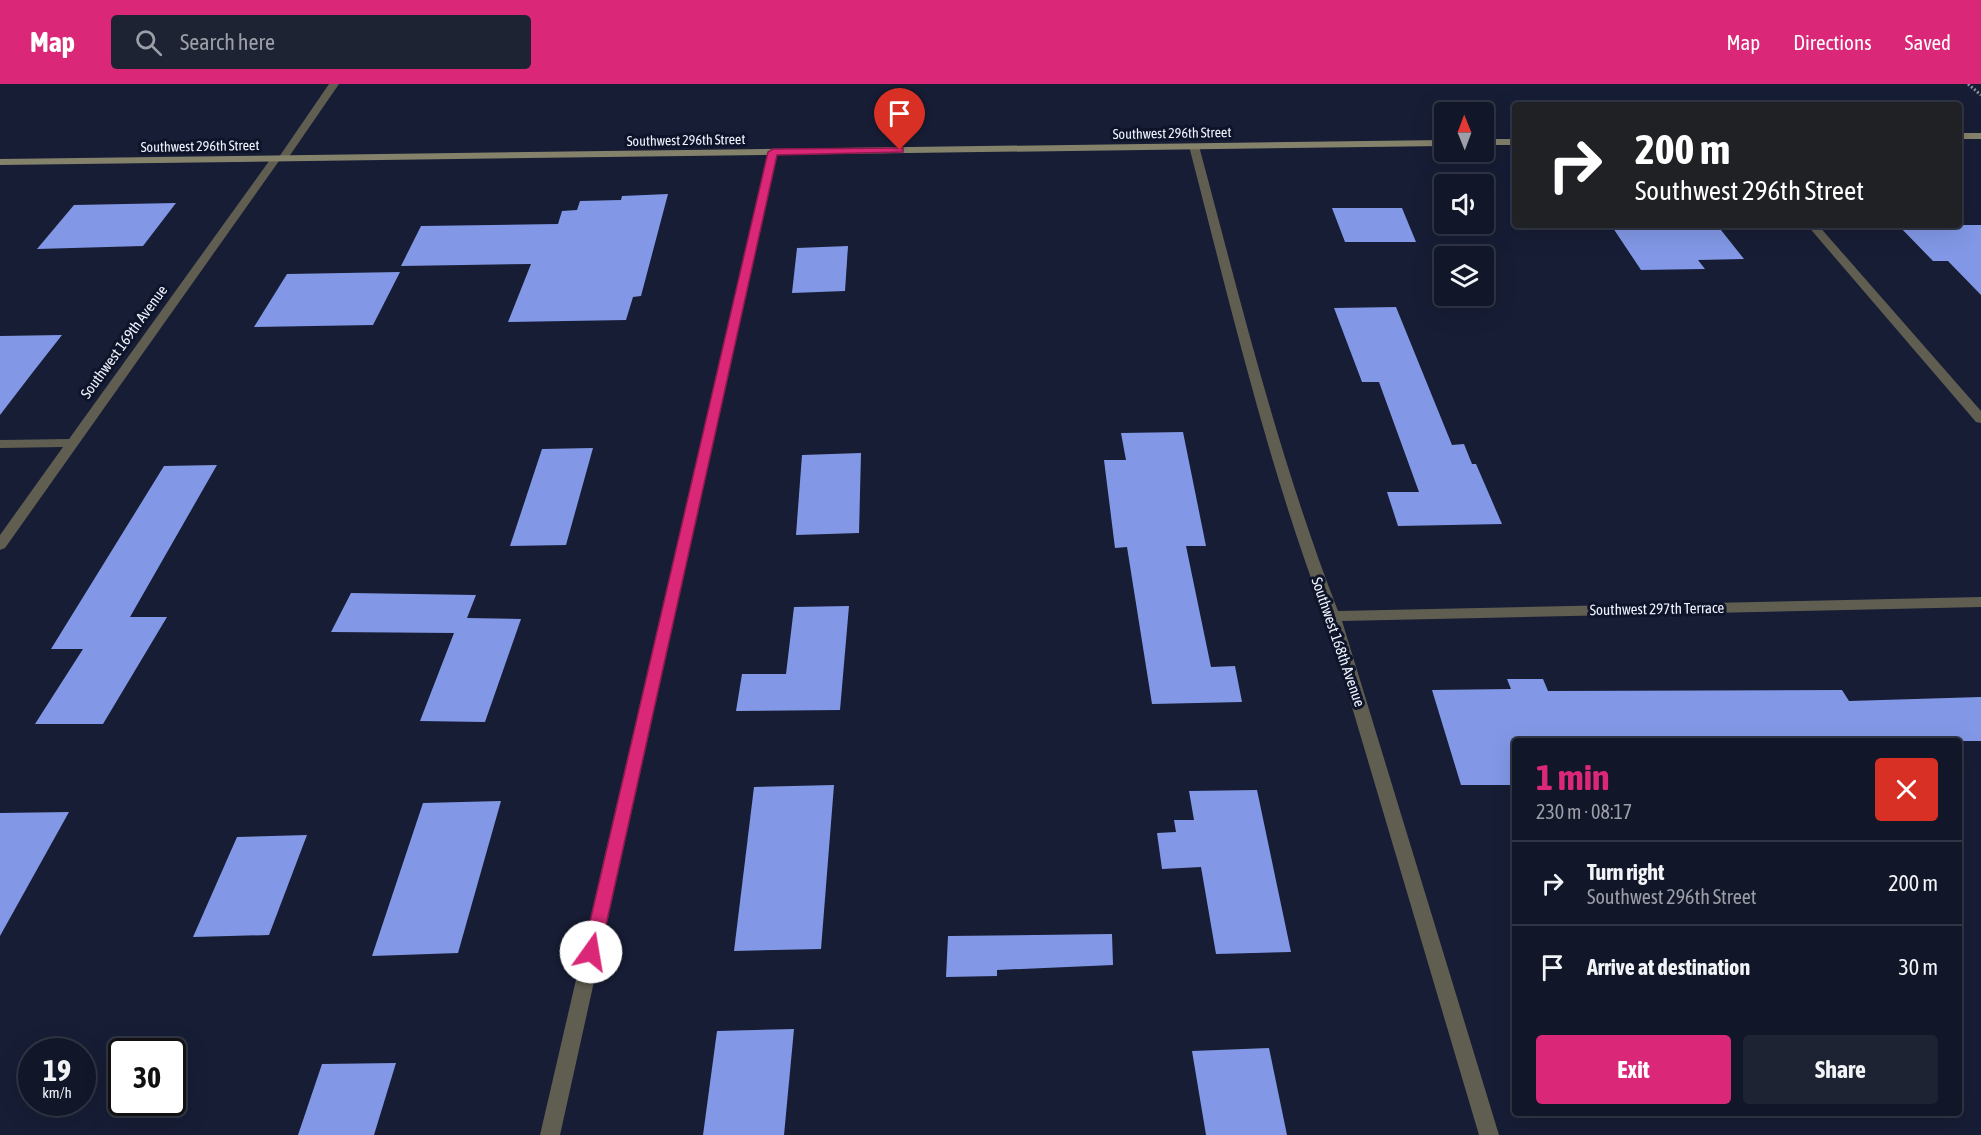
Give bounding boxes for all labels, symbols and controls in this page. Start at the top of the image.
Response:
search box [111,15,531,69]
text: Map [30,26,75,58]
icon: search [132,26,165,59]
text: Search here [180,29,275,55]
text: Map [1726,30,1760,54]
text: Directions [1793,30,1872,54]
text: Saved [1905,30,1951,54]
pin [874,88,925,150]
icon: arrive [883,97,916,130]
north arrow [1434,102,1494,162]
map controls [1434,102,1494,306]
street label: Southwest 296th Street [1113,124,1231,142]
text: 200 m [1635,125,1730,173]
icon: right [1536,126,1614,204]
street label: Southwest 296th Street [627,131,745,149]
street label: Southwest 296th Street [141,137,259,155]
button: sound [1434,174,1494,234]
text: Southwest 296th Street [1635,175,1864,206]
button: layers [1434,246,1494,306]
street label: Southwest 169th Avenue [77,282,170,402]
street label: Southwest 168th Avenue [1308,575,1369,709]
street label: Southwest 297th Terrace [1590,599,1725,618]
text: 1 min [1536,756,1610,798]
button: close [1875,758,1938,821]
text: 230 m · 08:17 [1536,800,1632,823]
text: Turn right [1587,859,1664,885]
icon: right [1536,867,1569,900]
text: 200 m [1888,870,1938,896]
text: Southwest 296th Street [1587,885,1757,908]
position arrow [559,920,623,984]
icon: arrive [1536,951,1569,984]
text: Arrive at destination [1587,954,1750,980]
text: 30 m [1898,954,1938,980]
button: Exit [1536,1035,1731,1104]
button: Share [1743,1035,1938,1104]
speed limit sign: 30 [108,1038,186,1116]
text: 19 [43,1053,71,1087]
text: km/h [42,1084,72,1101]

